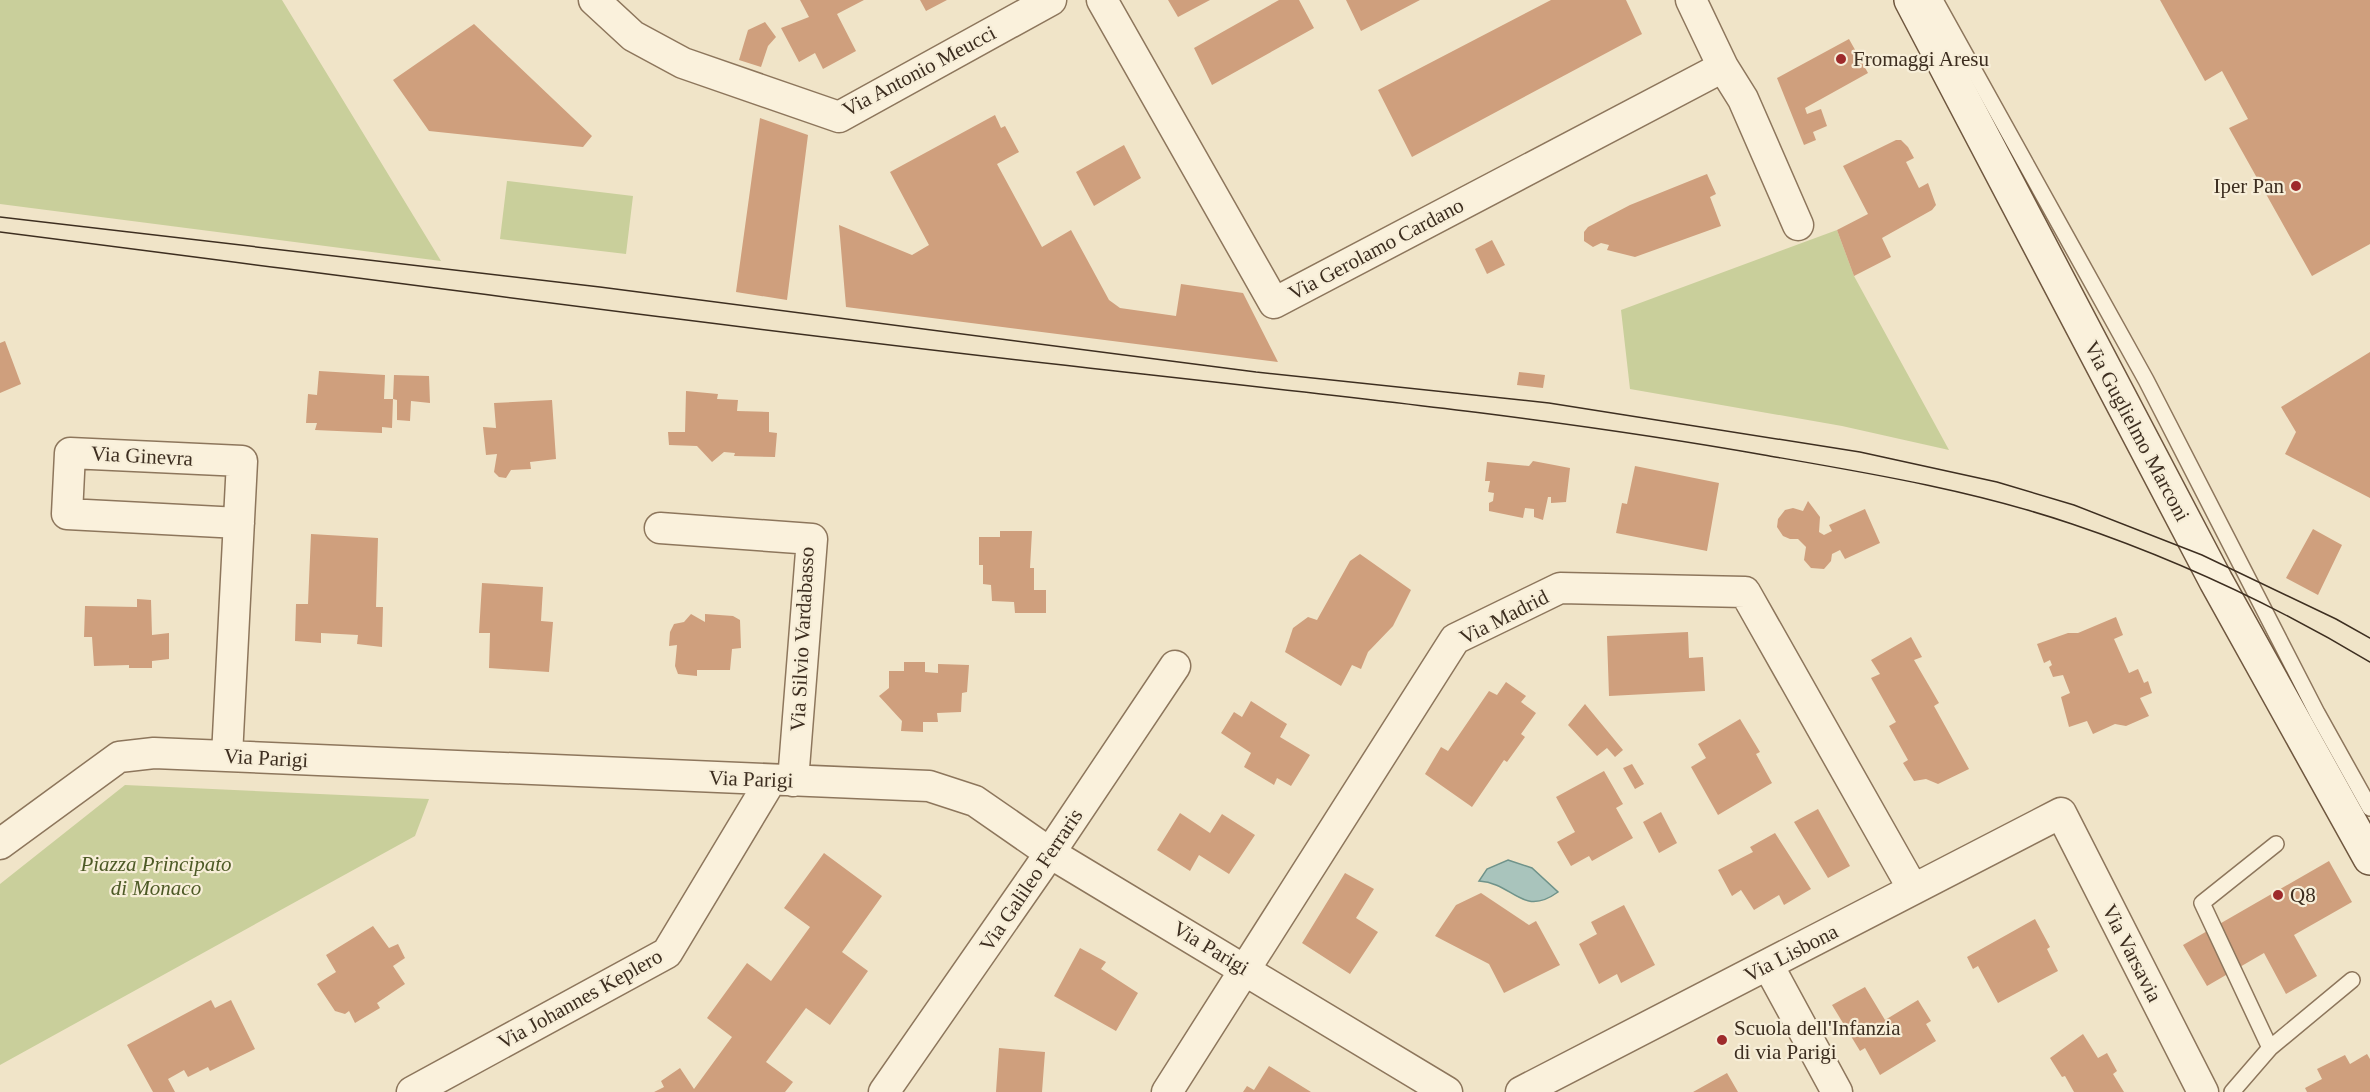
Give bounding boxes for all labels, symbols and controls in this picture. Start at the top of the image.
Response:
street label: Via Antonio Meucci [838,20,1000,122]
place label: Fromaggi Aresu [1853,47,1989,71]
marker: Fromaggi Aresu [1834,52,1848,66]
place label: Iper Pan [2213,174,2284,198]
marker: Iper Pan [2289,179,2303,193]
street label: Via Gerolamo Cardano [1284,193,1468,305]
street label: Via Guglielmo Marconi [2079,337,2195,525]
street label: Via Ginevra [90,441,194,471]
street label: Via Silvio Vardabasso [785,546,819,732]
street label: Via Madrid [1456,584,1553,650]
street label: Via Parigi [223,744,309,772]
street label: Via Parigi [708,766,794,792]
street label: Via Galileo Ferraris [974,804,1088,956]
park label: Piazza Principato di Monaco [79,852,232,900]
place label: Q8 [2290,883,2316,907]
marker: Q8 [2271,888,2285,902]
street label: Via Varsavia [2097,900,2167,1006]
street label: Via Parigi [1169,916,1254,980]
street label: Via Lisbona [1740,919,1842,987]
street label: Via Johannes Keplero [494,944,666,1054]
place label: Scuola dell'Infanzia di via Parigi [1734,1016,1901,1064]
marker: Scuola dell'Infanzia di via Parigi [1715,1033,1729,1047]

